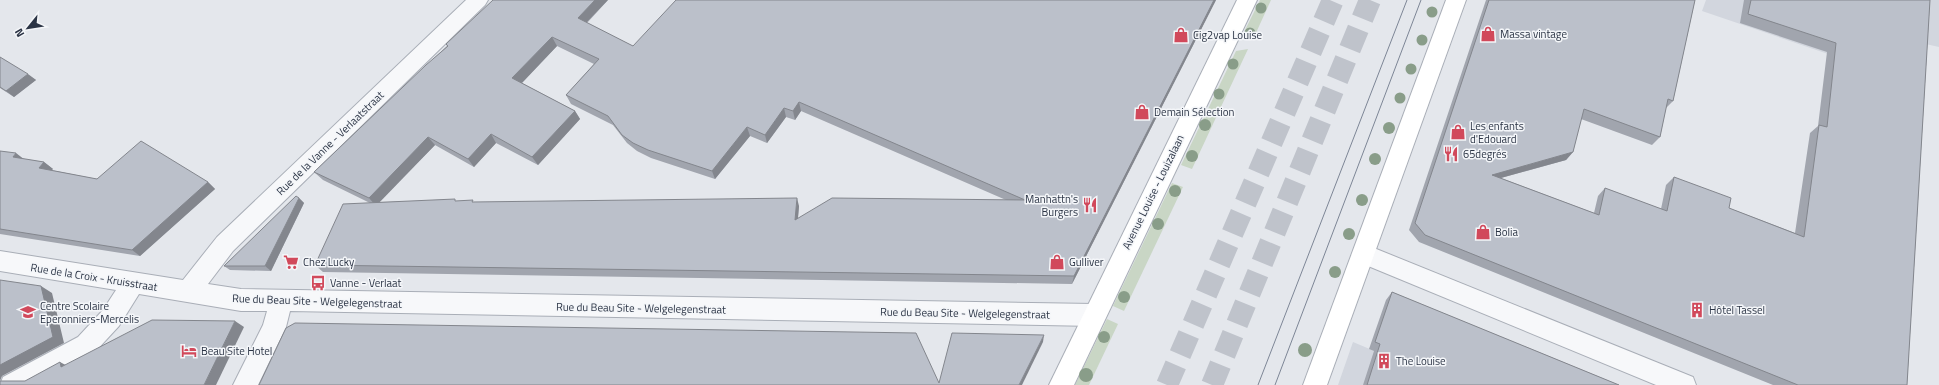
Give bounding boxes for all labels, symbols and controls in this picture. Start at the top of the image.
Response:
north arrow [8,8,48,48]
shop icon: Massa vintage [1479,25,1497,43]
text: N [11,26,28,40]
shop icon: Cig2vap Louise [1172,26,1190,44]
place label: Massa vintage [1500,26,1568,42]
place label: Cig2vap Louise [1193,27,1263,43]
street label: Rue de la Vanne - Verlaatstraat [273,87,387,199]
shop icon: Demain Sélection [1133,103,1151,121]
place label: Demain Sélection [1154,104,1235,120]
place label: Les enfants d'Edouard [1470,118,1524,147]
shop icon: Les enfants d'Edouard [1449,123,1467,141]
street label: Avenue Louise - Louizalaan [1118,132,1188,252]
restaurant icon: 65degrés [1442,145,1460,163]
place label: 65degrés [1463,146,1507,162]
place label: Manhattn's Burgers [1025,191,1078,220]
restaurant icon: Manhattn's Burgers [1081,196,1099,214]
shop icon: Bolia [1474,223,1492,241]
place label: Bolia [1495,224,1519,240]
supermarket icon: Chez Lucky [282,253,300,271]
shop icon: Gulliver [1048,253,1066,271]
place label: Chez Lucky [303,254,355,270]
place label: Gulliver [1069,254,1104,270]
street label: Rue de la Croix - Kruisstraat [29,259,159,295]
bus stop icon: Vanne - Verlaat [309,274,327,292]
place label: Vanne - Verlaat [330,275,402,291]
street label: Rue du Beau Site - Welgelegenstraat [232,290,402,312]
place label: Centre Scolaire Eperonniers-Mercelis [40,298,139,327]
street label: Rue du Beau Site - Welgelegenstraat [556,299,726,317]
building icon: Hôtel Tassel [1688,301,1706,319]
place label: Hôtel Tassel [1709,302,1765,318]
school or university icon: Centre Scolaire Eperonniers-Mercelis [19,303,37,321]
street label: Rue du Beau Site - Welgelegenstraat [880,304,1050,322]
hotel icon: Beau Site Hotel [180,342,198,360]
place label: Beau Site Hotel [201,343,272,359]
building icon: The Louise [1375,352,1393,370]
place label: The Louise [1396,353,1446,369]

